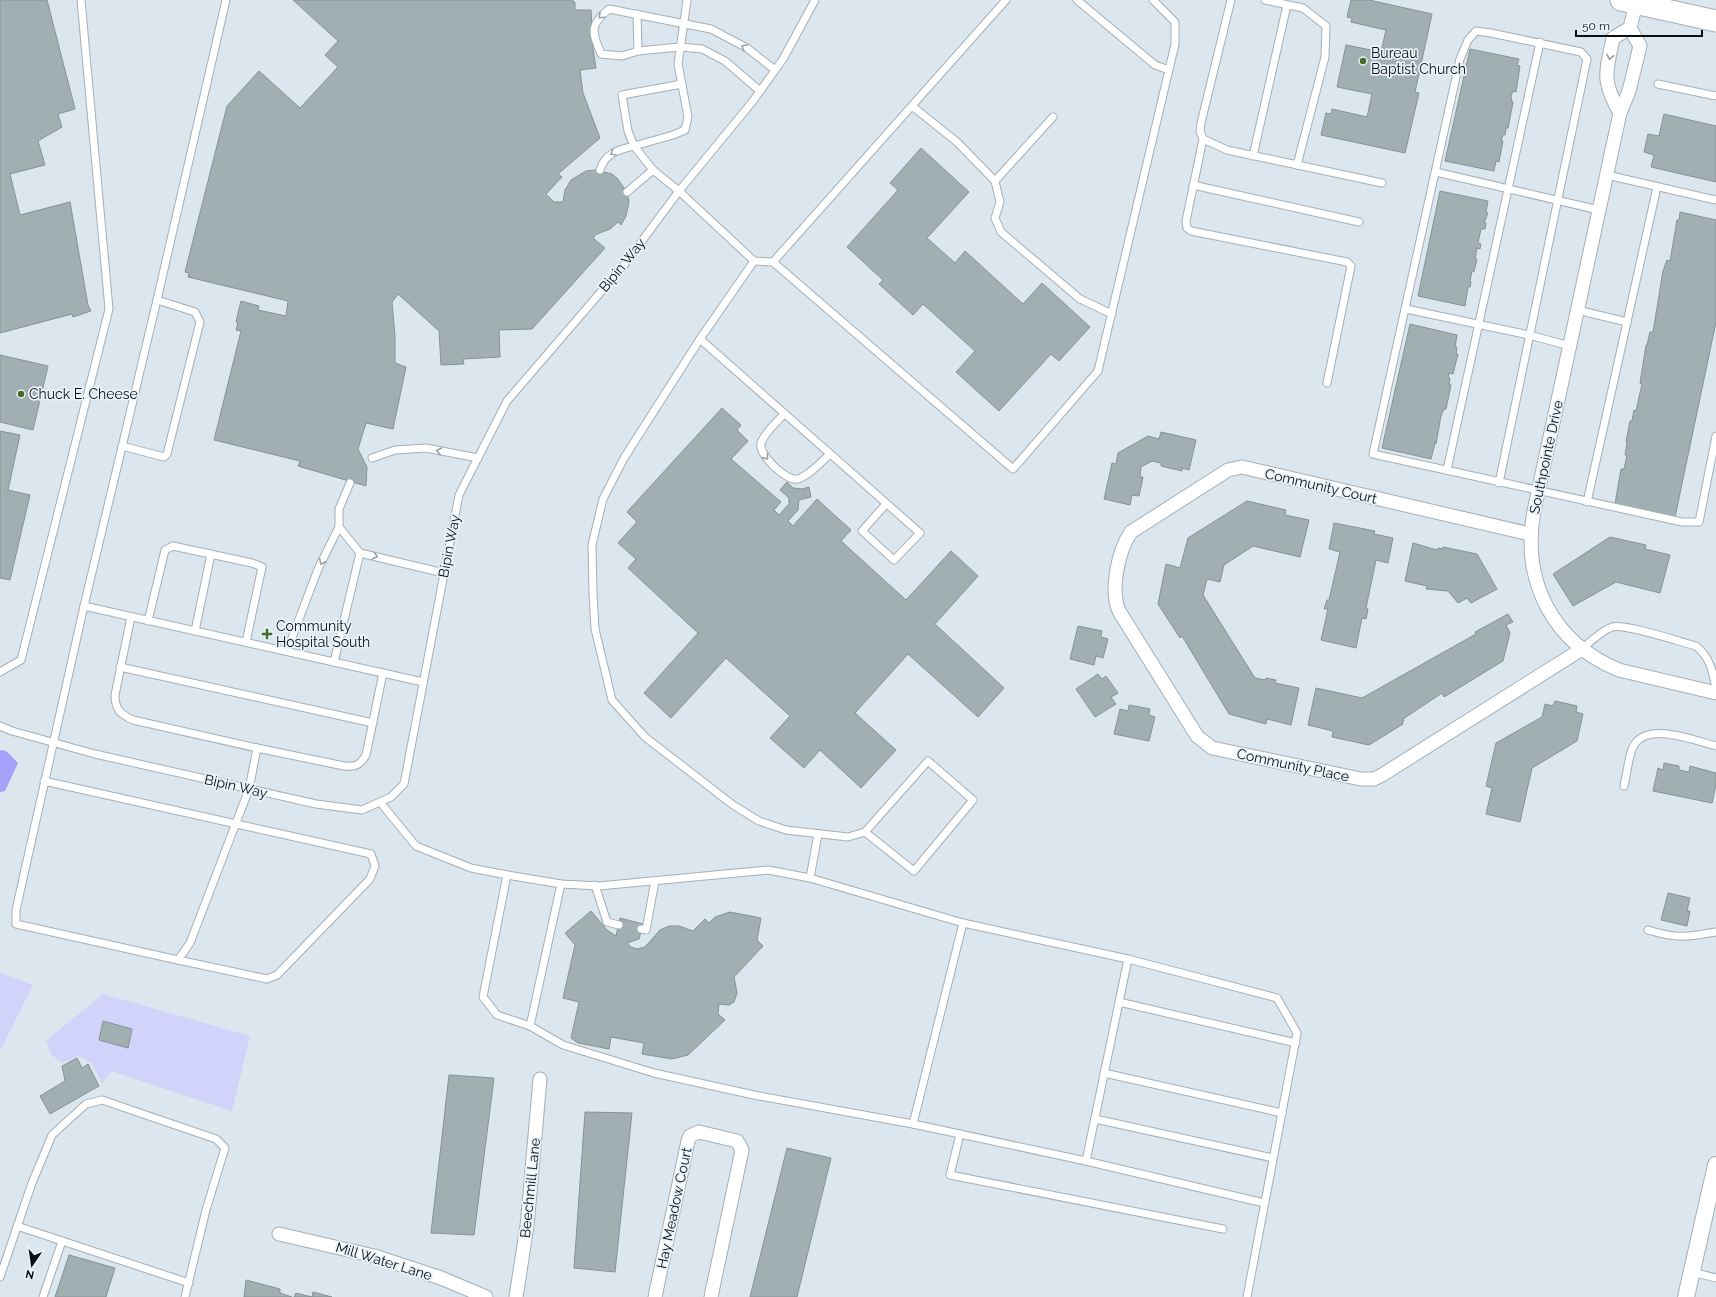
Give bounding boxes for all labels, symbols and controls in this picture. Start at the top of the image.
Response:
one-way arrow [598,12,606,19]
scale bar [1576,12,1702,38]
text: 50 m [1582,19,1610,33]
one-way arrow [741,44,748,51]
place label: Bureau Baptist Church [1371,45,1466,77]
one-way arrow [1606,54,1614,60]
marker: Bureau Baptist Church [1358,56,1368,66]
one-way arrow [610,149,617,156]
street label: Bipin Way [596,235,649,295]
place label: Chuck E. Cheese [29,386,138,402]
marker: Chuck E. Cheese [16,389,26,399]
street label: Southpointe Drive [1526,399,1566,515]
one-way arrow [436,447,442,455]
one-way arrow [761,452,768,459]
street label: Community Court [1263,465,1379,507]
street label: Bipin Way [435,513,463,579]
one-way arrow [372,552,378,560]
one-way arrow [319,557,327,565]
place label: Community Hospital South [276,618,370,650]
marker: Community Hospital South [261,628,273,640]
street label: Community Place [1235,745,1351,785]
street label: Bipin Way [203,771,269,801]
street label: Beechmill Lane [517,1137,543,1239]
street label: Hay Meadow Court [653,1146,695,1270]
street label: Mill Water Lane [334,1239,434,1283]
north arrow [12,1245,52,1285]
text: N [24,1267,35,1282]

